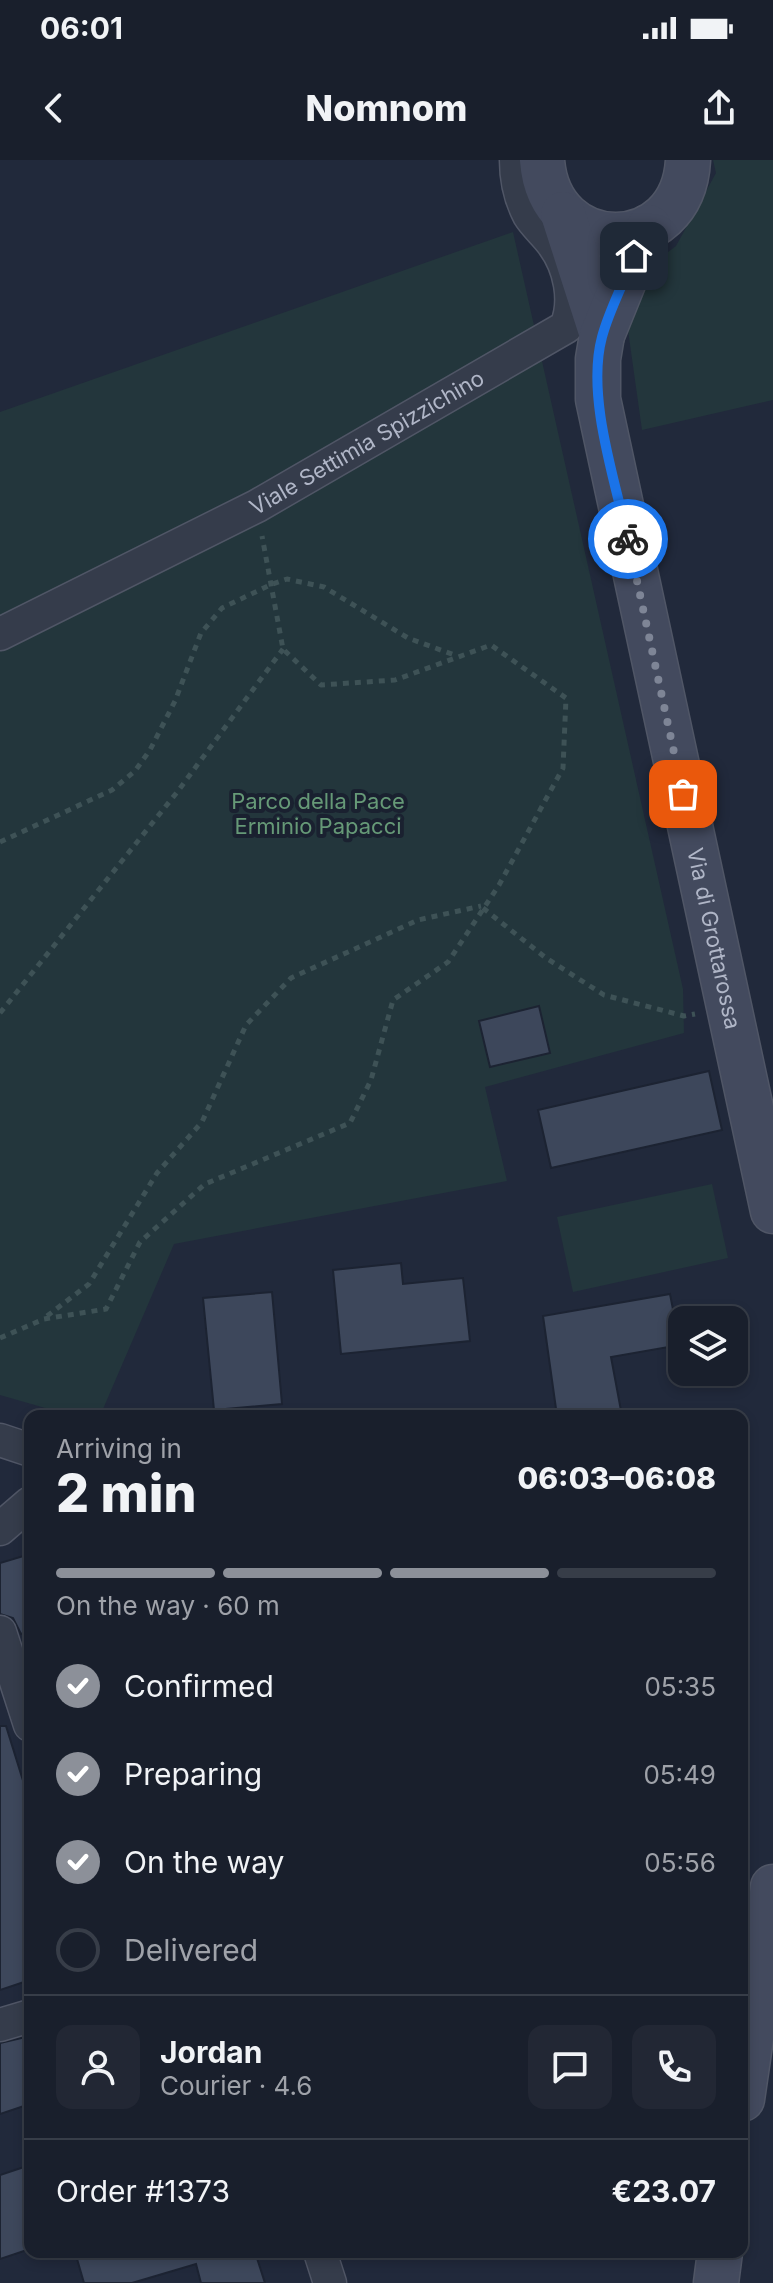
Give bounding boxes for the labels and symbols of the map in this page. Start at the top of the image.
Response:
pin [600,222,668,290]
street label: Viale Settimia Spizzichino [245,364,488,520]
courier [588,499,668,579]
pin [649,760,717,828]
park label: Parco della Pace Erminio Papacci [231,788,405,839]
street label: Via di Grottarossa [682,845,746,1031]

